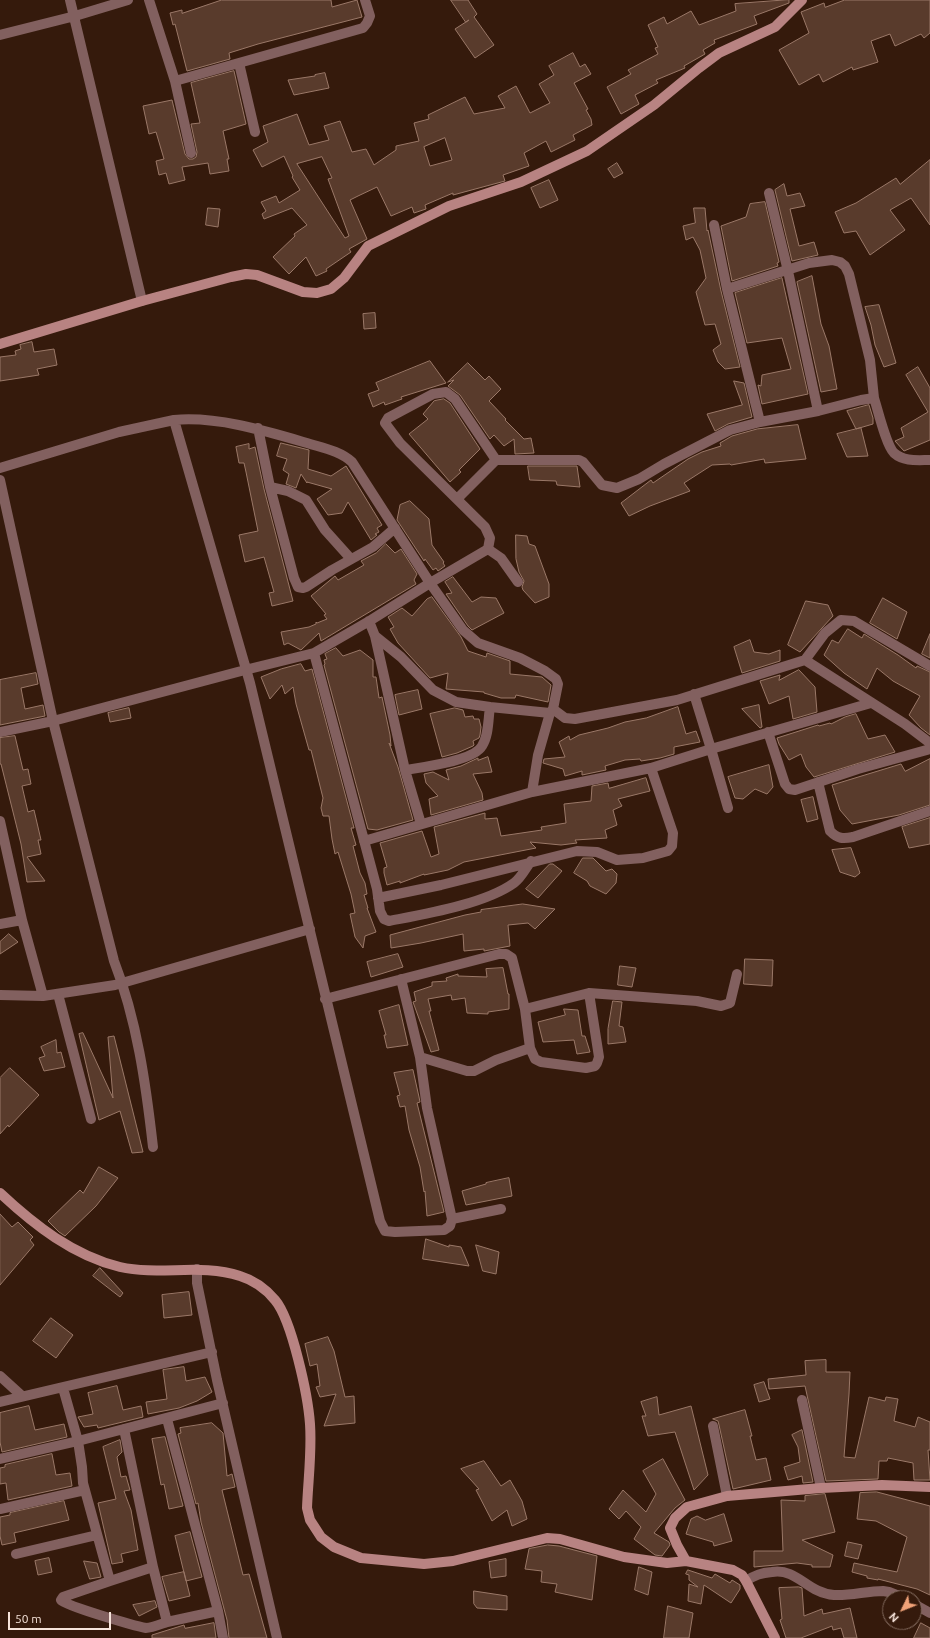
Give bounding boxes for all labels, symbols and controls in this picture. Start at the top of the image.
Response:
north arrow [882,1590,922,1630]
scale bar [10,1604,113,1630]
text: N [887,1610,901,1625]
text: 50 m [15,1612,42,1625]

